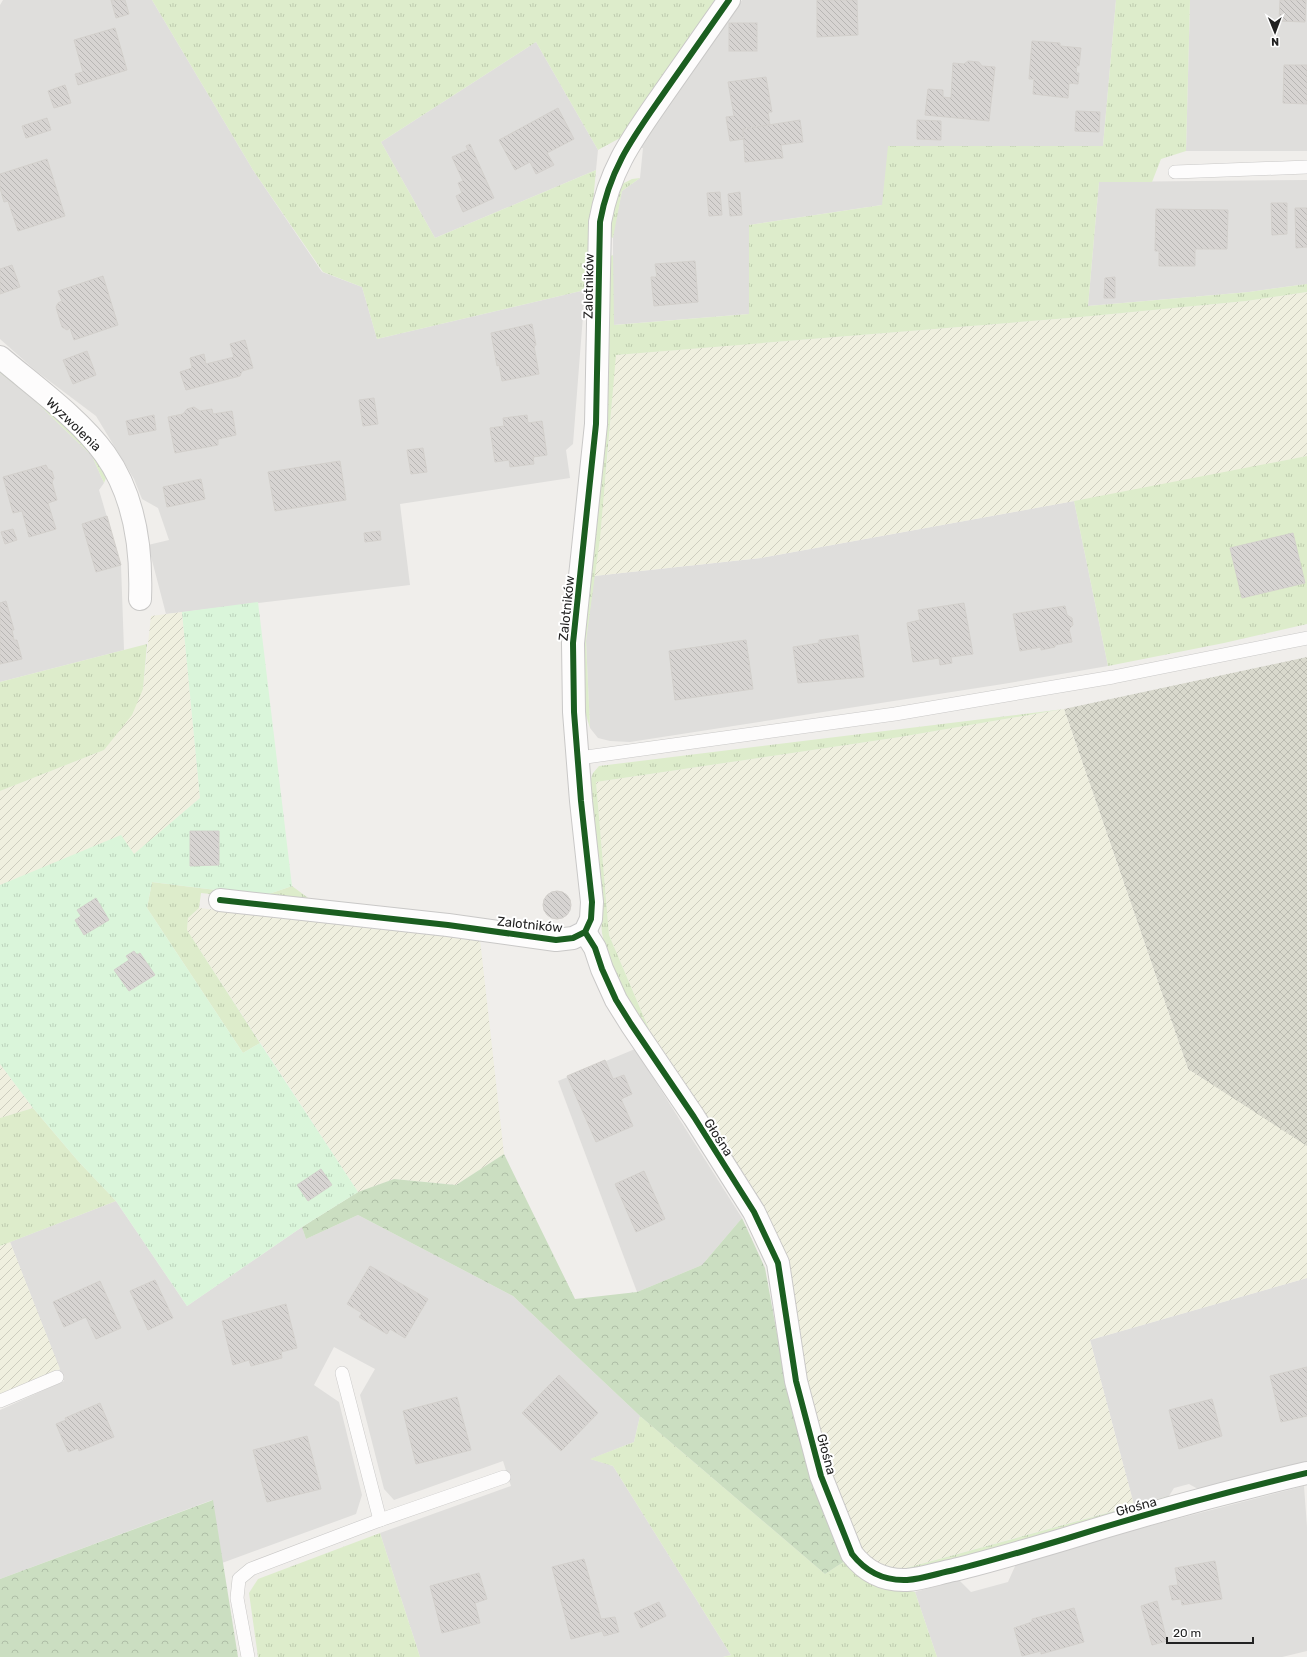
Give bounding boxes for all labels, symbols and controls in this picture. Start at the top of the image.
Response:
north arrow [1255,12,1295,52]
text: N [1271,35,1279,48]
street label: Zalotników [580,253,597,319]
street label: Wyzwolenia [43,394,104,454]
street label: Zalotników [556,575,577,642]
street label: Zalotników [496,914,563,935]
street label: Głośna [701,1116,736,1159]
street label: Głośna [814,1432,839,1476]
street label: Głośna [1114,1494,1158,1519]
scale bar [1167,1619,1253,1645]
text: 20 m [1173,1626,1201,1640]

